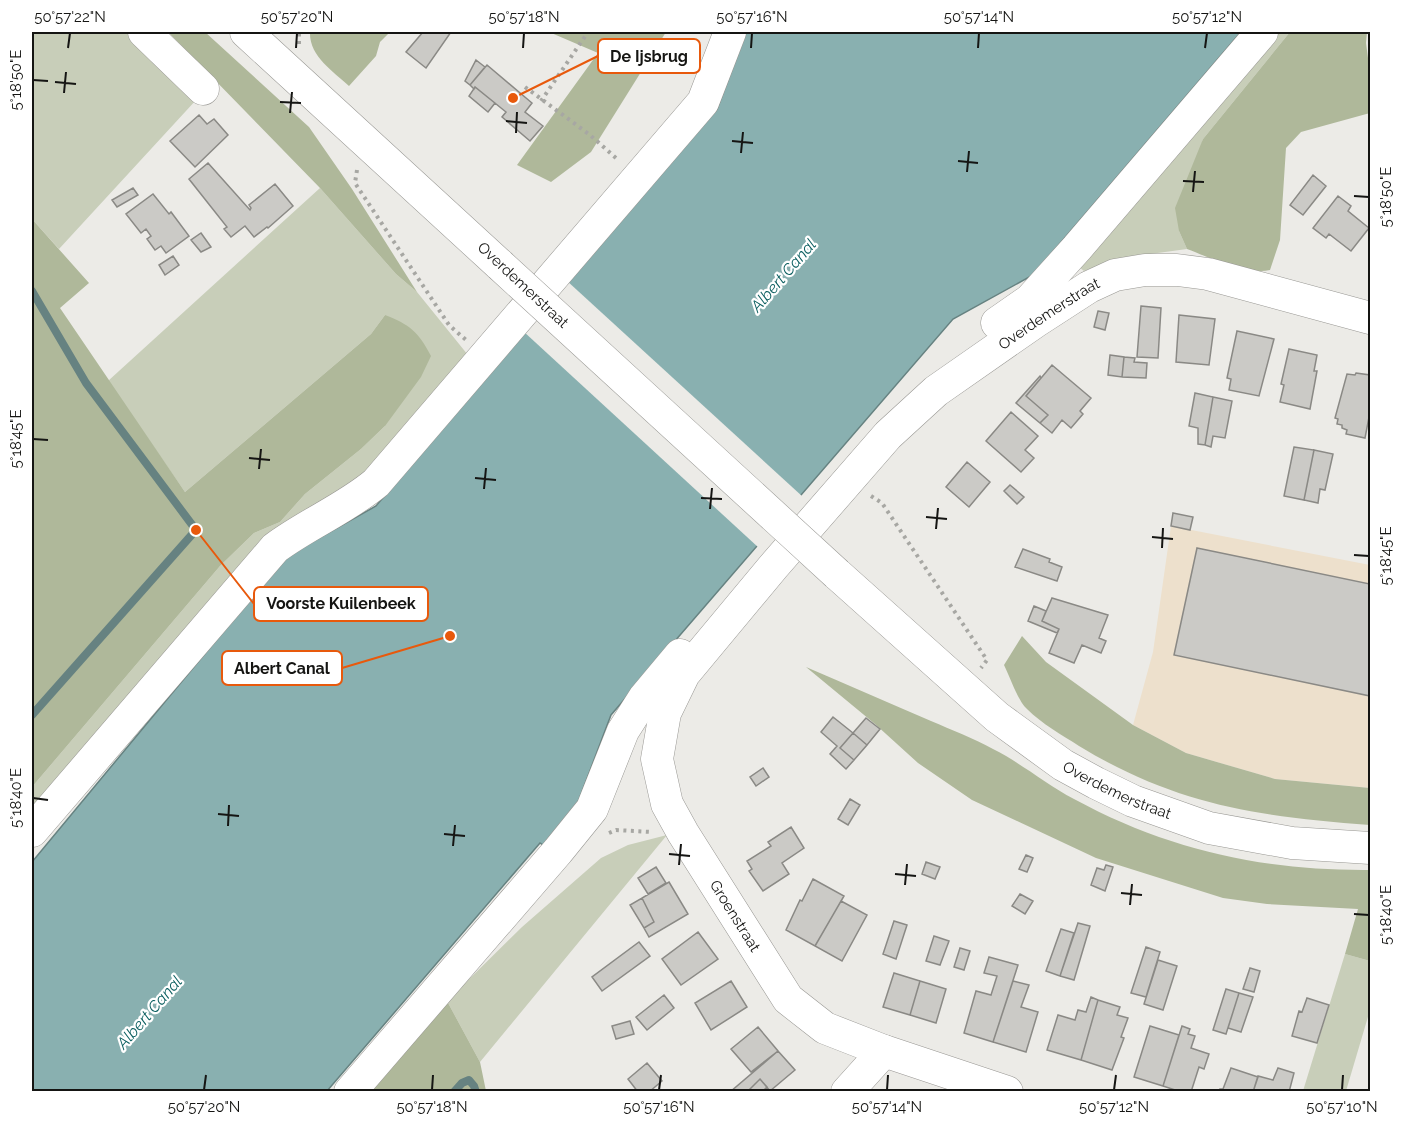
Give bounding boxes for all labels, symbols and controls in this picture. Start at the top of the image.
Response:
text: 50°57'22"N [34,8,106,26]
text: 50°57'20"N [261,8,333,26]
text: 50°57'18"N [488,8,560,26]
text: 50°57'16"N [716,8,788,26]
text: 50°57'14"N [944,8,1014,26]
text: 50°57'12"N [1172,8,1242,26]
callout: De Ijsbrug [598,39,700,73]
text: De Ijsbrug [610,47,688,66]
text: 5°18'50"E [7,50,25,110]
text: 5°18'50"E [1377,167,1395,227]
water label: Albert Canal [746,235,820,316]
street label: Overdemerstraat [474,238,572,332]
street label: Overdemerstraat [995,274,1103,354]
text: 5°18'45"E [7,409,25,469]
text: 5°18'45"E [1377,526,1395,586]
callout: Voorste Kuilenbeek [254,587,428,621]
text: Voorste Kuilenbeek [266,594,416,613]
callout: Albert Canal [222,651,342,685]
text: Albert Canal [234,659,331,678]
street label: Overdemerstraat [1059,758,1174,823]
text: 5°18'40"E [7,768,25,828]
street label: Groenstraat [706,877,764,955]
text: 5°18'40"E [1377,885,1395,945]
water label: Albert Canal [112,972,186,1053]
text: 50°57'20"N [168,1098,240,1116]
text: 50°57'18"N [396,1098,468,1116]
text: 50°57'16"N [623,1098,695,1116]
text: 50°57'14"N [852,1098,922,1116]
text: 50°57'12"N [1079,1098,1149,1116]
text: 50°57'10"N [1306,1098,1378,1116]

